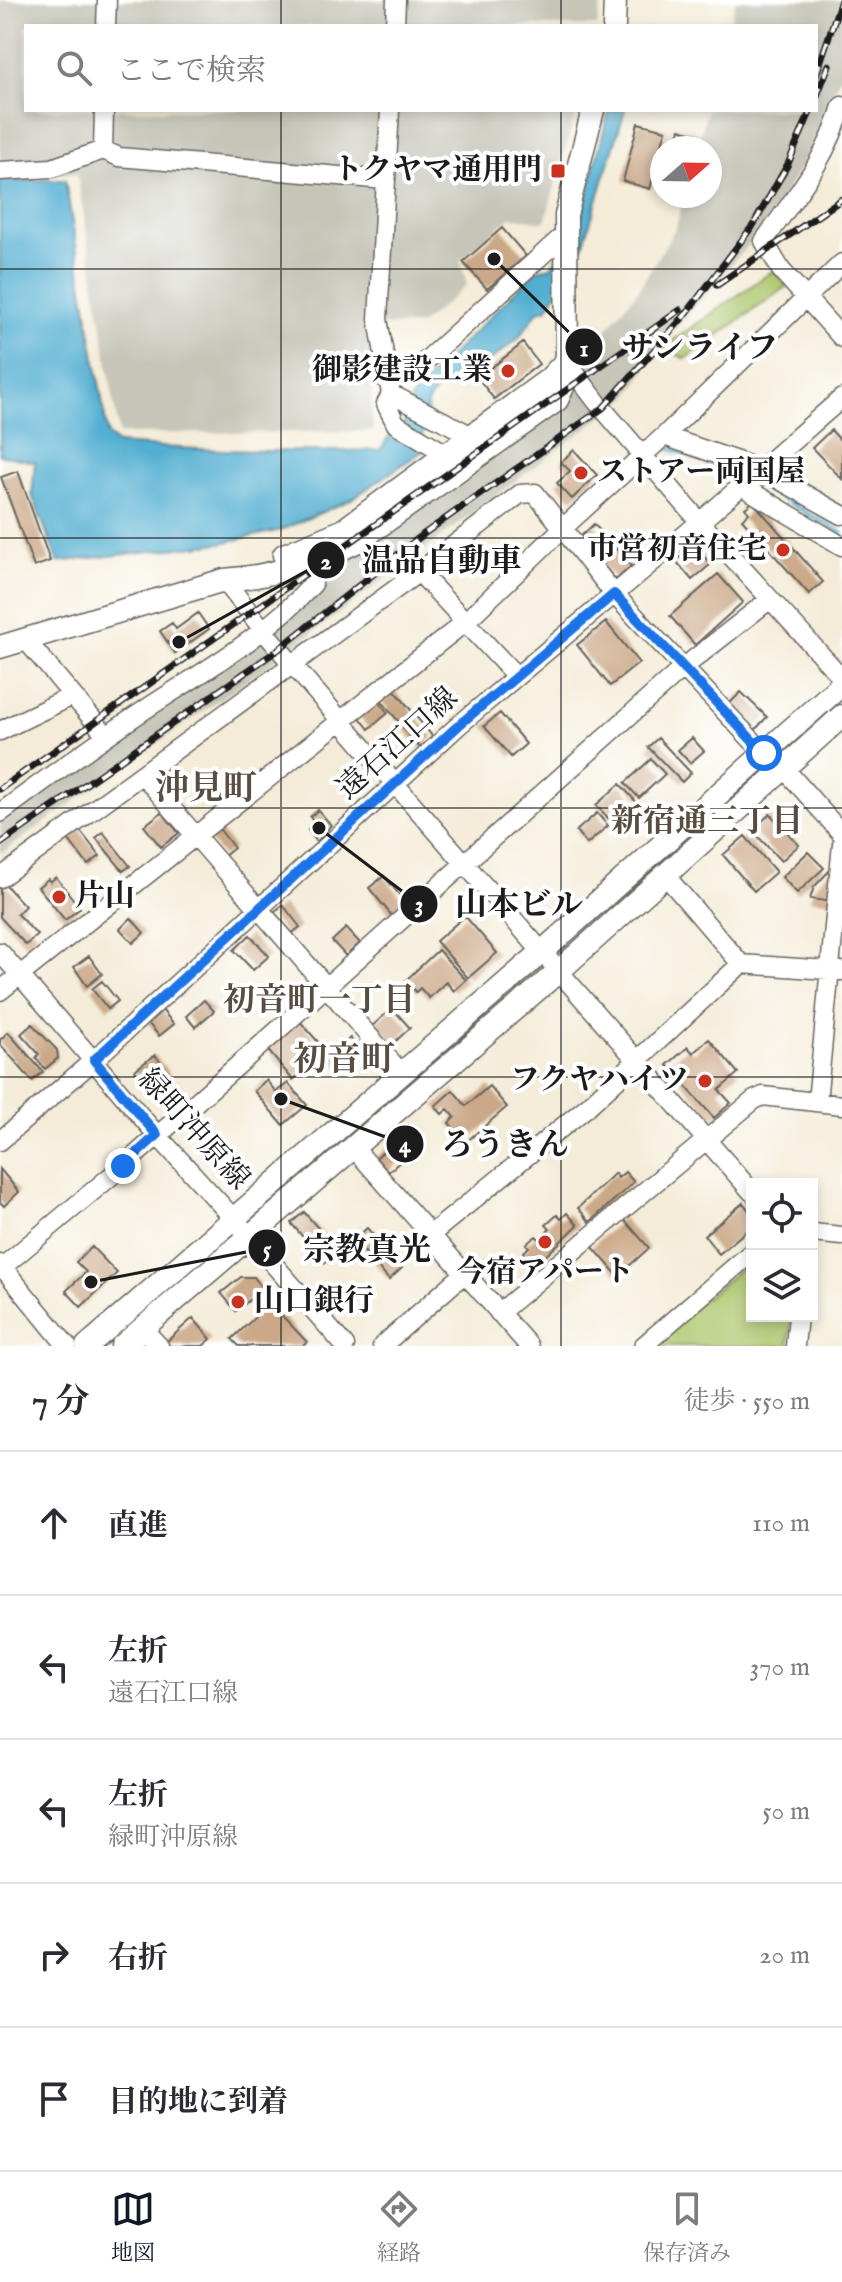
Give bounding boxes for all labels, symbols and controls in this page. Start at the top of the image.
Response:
search box [24,24,818,112]
icon: search [52,46,96,90]
text: ここで検索 [116,53,266,91]
north arrow [650,136,722,208]
place label: トクヤマ通用門 [333,152,542,190]
marker: トクヤマ通用門 [549,162,567,180]
callout: サンライフ [564,319,796,375]
text: サンライフ [622,329,778,370]
text: 1 [580,334,589,365]
place label: 御影建設工業 [312,352,492,390]
marker: 御影建設工業 [499,362,517,380]
place label: ストアー両国屋 [597,454,805,492]
marker: ストアー両国屋 [572,464,590,482]
place label: 市営初音住宅 [587,531,767,569]
callout: 温品自動車 [306,532,538,588]
marker: 市営初音住宅 [774,541,792,559]
text: 温品自動車 [362,542,522,583]
text: 2 [320,547,332,578]
street label: 遠石江口線 [330,680,466,808]
route start [746,735,782,771]
district label: 沖見町 [155,768,257,811]
district label: 新宿通三丁目 [611,802,803,843]
callout: 山本ビル [399,876,599,932]
place label: 片山 [75,878,135,916]
text: 山本ビル [455,886,583,927]
marker: 片山 [50,888,68,906]
text: 3 [415,890,423,921]
district label: 初音町一丁目 [223,981,415,1022]
district label: 初音町 [293,1039,395,1082]
street label: 緑町沖原線 [129,1062,257,1198]
place label: フクヤハイツ [510,1062,689,1100]
marker: フクヤハイツ [696,1072,714,1090]
callout: ろうきん [385,1116,585,1172]
text: ろうきん [441,1126,569,1167]
text: 4 [399,1130,412,1161]
route end [105,1148,141,1184]
map controls [746,1178,818,1322]
button: locate [746,1178,818,1250]
callout: 宗教真光 [247,1220,447,1276]
text: 宗教真光 [303,1231,431,1272]
marker: 今宿アパート [536,1233,554,1251]
text: 5 [263,1235,272,1266]
button: layers [746,1250,818,1322]
place label: 今宿アパート [456,1254,634,1292]
place label: 山口銀行 [254,1283,374,1321]
marker: 山口銀行 [229,1293,247,1311]
text: 7 分 [32,1381,89,1424]
text: 徒歩 · 550 m [684,1385,810,1418]
icon: ahead [32,1501,76,1545]
text: 110 m [752,1507,810,1540]
text: 直進 [108,1508,168,1546]
text: 左折 [108,1633,168,1671]
icon: left [32,1645,76,1689]
text: 370 m [750,1651,810,1684]
text: 遠石江口線 [108,1677,238,1710]
text: 左折 [108,1777,168,1815]
icon: left [32,1789,76,1833]
text: 50 m [762,1795,810,1828]
text: 緑町沖原線 [108,1821,238,1854]
icon: right [32,1933,76,1977]
text: 20 m [759,1939,810,1972]
text: 右折 [108,1940,168,1978]
icon: arrive [32,2077,76,2121]
text: 目的地に到着 [108,2084,288,2122]
tab: 地図 [111,2187,155,2268]
tab: 経路 [377,2187,421,2268]
tab: 保存済み [643,2187,731,2268]

